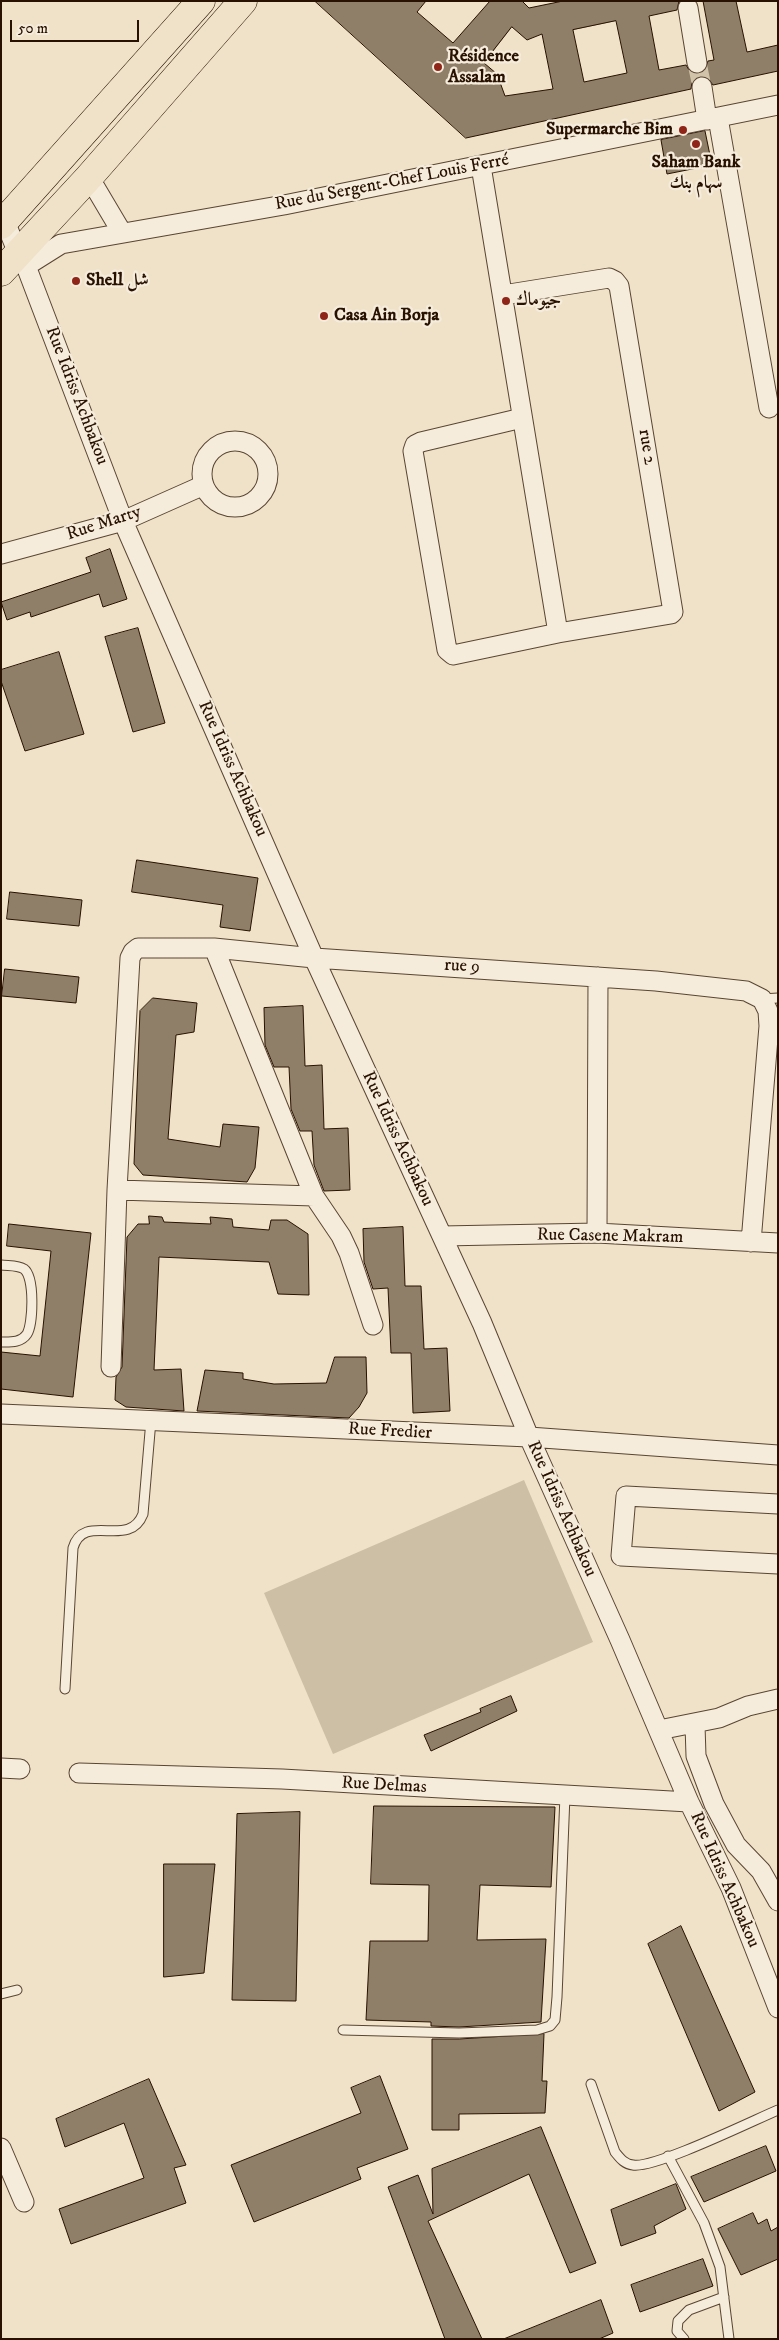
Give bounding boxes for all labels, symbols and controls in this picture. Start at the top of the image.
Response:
scale bar [12,10,141,42]
text: 50 m [18,19,48,38]
place label: Résidence Assalam [448,46,519,88]
marker: Résidence Assalam [432,61,444,73]
place label: Supermarche Bim [546,119,673,141]
marker: Supermarche Bim [677,124,689,136]
marker: Saham Bank سهام بنك [690,138,702,150]
street label: Rue du Sergent-Chef Louis Ferré [273,150,511,216]
place label: Saham Bank سهام بنك [652,152,740,194]
place label: Shell شل [86,270,149,292]
marker: Shell شل [70,275,82,287]
place label: جيوماك [516,290,561,312]
marker: جيوماك [500,295,512,307]
place label: Casa Ain Borja [334,305,439,327]
marker: Casa Ain Borja [318,310,330,322]
street label: Rue Idriss Achbakou [40,324,112,468]
street label: rue 2 [633,428,659,466]
street label: Rue Marty [64,502,144,546]
street label: Rue Idriss Achbakou [192,698,272,840]
street label: rue 9 [444,955,480,979]
street label: Rue Idriss Achbakou [356,1068,438,1210]
street label: Rue Casene Makram [537,1225,683,1249]
street label: Rue Fredier [347,1419,433,1445]
street label: Rue Idriss Achbakou [521,1438,601,1580]
street label: Rue Delmas [341,1773,427,1799]
street label: Rue Idriss Achbakou [684,1809,764,1951]

